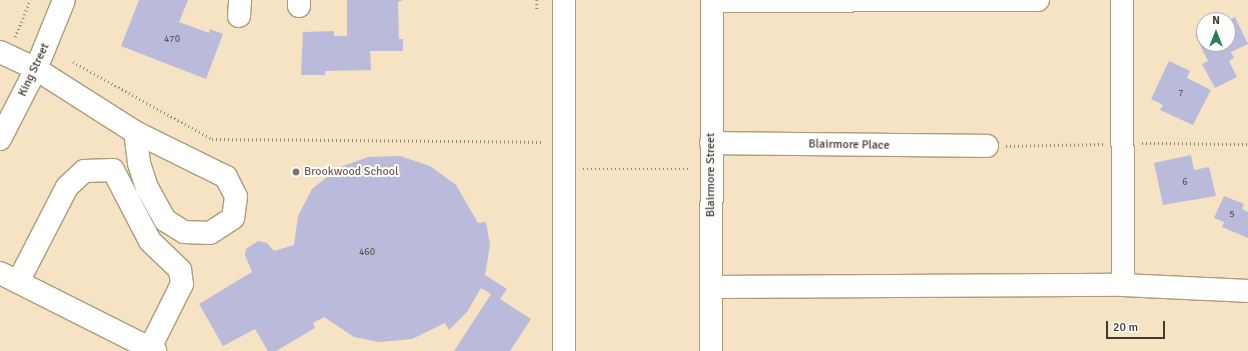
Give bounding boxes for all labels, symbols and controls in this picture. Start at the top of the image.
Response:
north arrow [1196,12,1236,52]
text: N [1212,14,1220,27]
house number: 470 [164,34,180,46]
street label: King Street [15,41,53,99]
house number: 7 [1178,88,1184,100]
street label: Blairmore Street [704,133,718,217]
street label: Blairmore Place [808,137,890,153]
place label: Brookwood School [304,165,399,179]
marker: Brookwood School [291,167,301,177]
house number: 6 [1182,177,1188,189]
house number: 5 [1229,209,1235,221]
house number: 460 [359,247,375,259]
scale bar [1108,313,1167,339]
text: 20 m [1113,320,1138,335]

